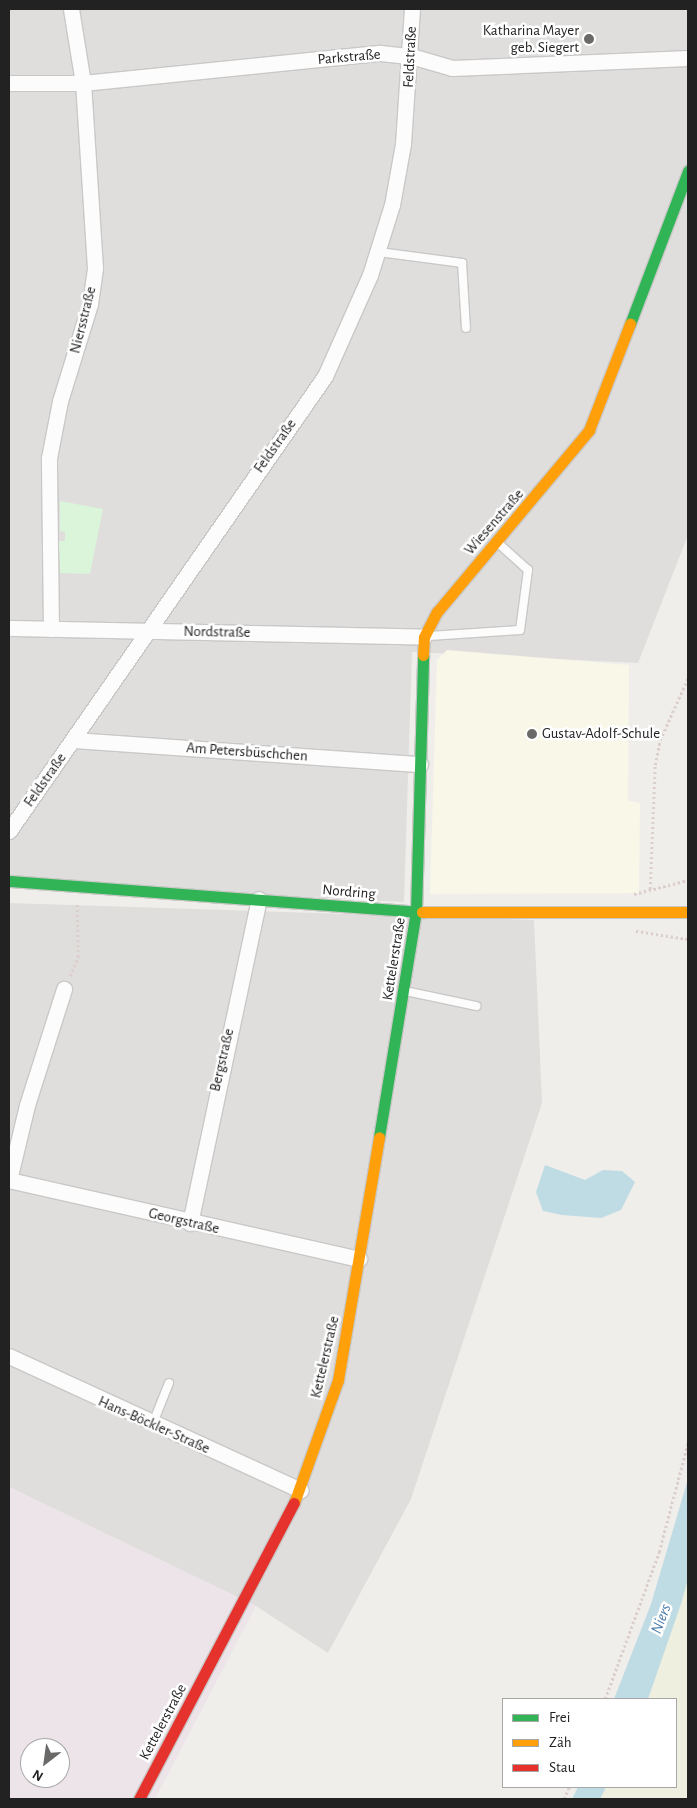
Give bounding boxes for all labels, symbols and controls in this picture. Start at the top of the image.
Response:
place label: Katharina Mayer geb. Siegert [483,21,579,56]
street label: Feldstraße [399,26,421,88]
marker: Katharina Mayer geb. Siegert [583,33,595,45]
street label: Parkstraße [317,45,381,69]
street label: Niersstraße [66,285,100,355]
street label: Feldstraße [250,416,300,476]
street label: Wiesenstraße [461,485,527,559]
street label: Nordstraße [183,622,251,642]
place label: Gustav-Adolf-Schule [542,725,660,743]
marker: Gustav-Adolf-Schule [526,728,538,740]
street label: Am Petersbüschchen [186,739,308,765]
street label: Feldstraße [20,750,70,810]
street label: Nordring [322,881,376,903]
street label: Kettelerstraße [379,916,409,1002]
street label: Bergstraße [206,1027,238,1093]
street label: Georgstraße [147,1204,221,1238]
street label: Kettelerstraße [307,1314,343,1400]
street label: Hans-Böckler-Straße [95,1392,213,1458]
water label: Niers [647,1601,675,1637]
street label: Kettelerstraße [135,1681,191,1763]
legend [502,1698,677,1788]
text: Frei [549,1710,570,1725]
text: Zäh [549,1735,572,1750]
north arrow [20,1738,70,1788]
text: Stau [549,1760,575,1775]
text: N [30,1767,46,1784]

